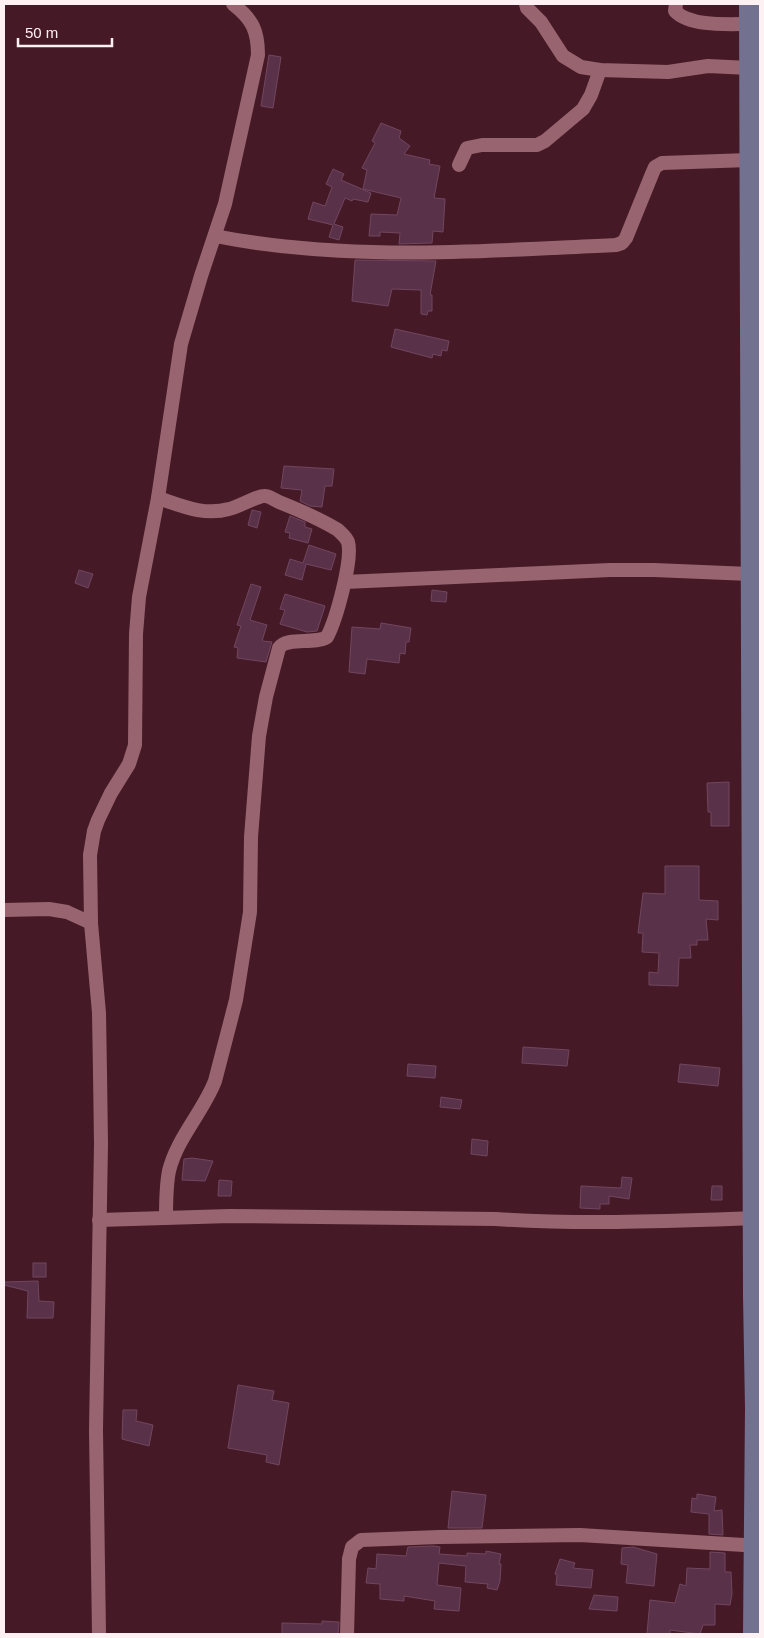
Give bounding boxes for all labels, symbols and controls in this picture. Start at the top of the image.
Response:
scale bar [18,15,111,47]
text: 50 m [25,24,58,41]

